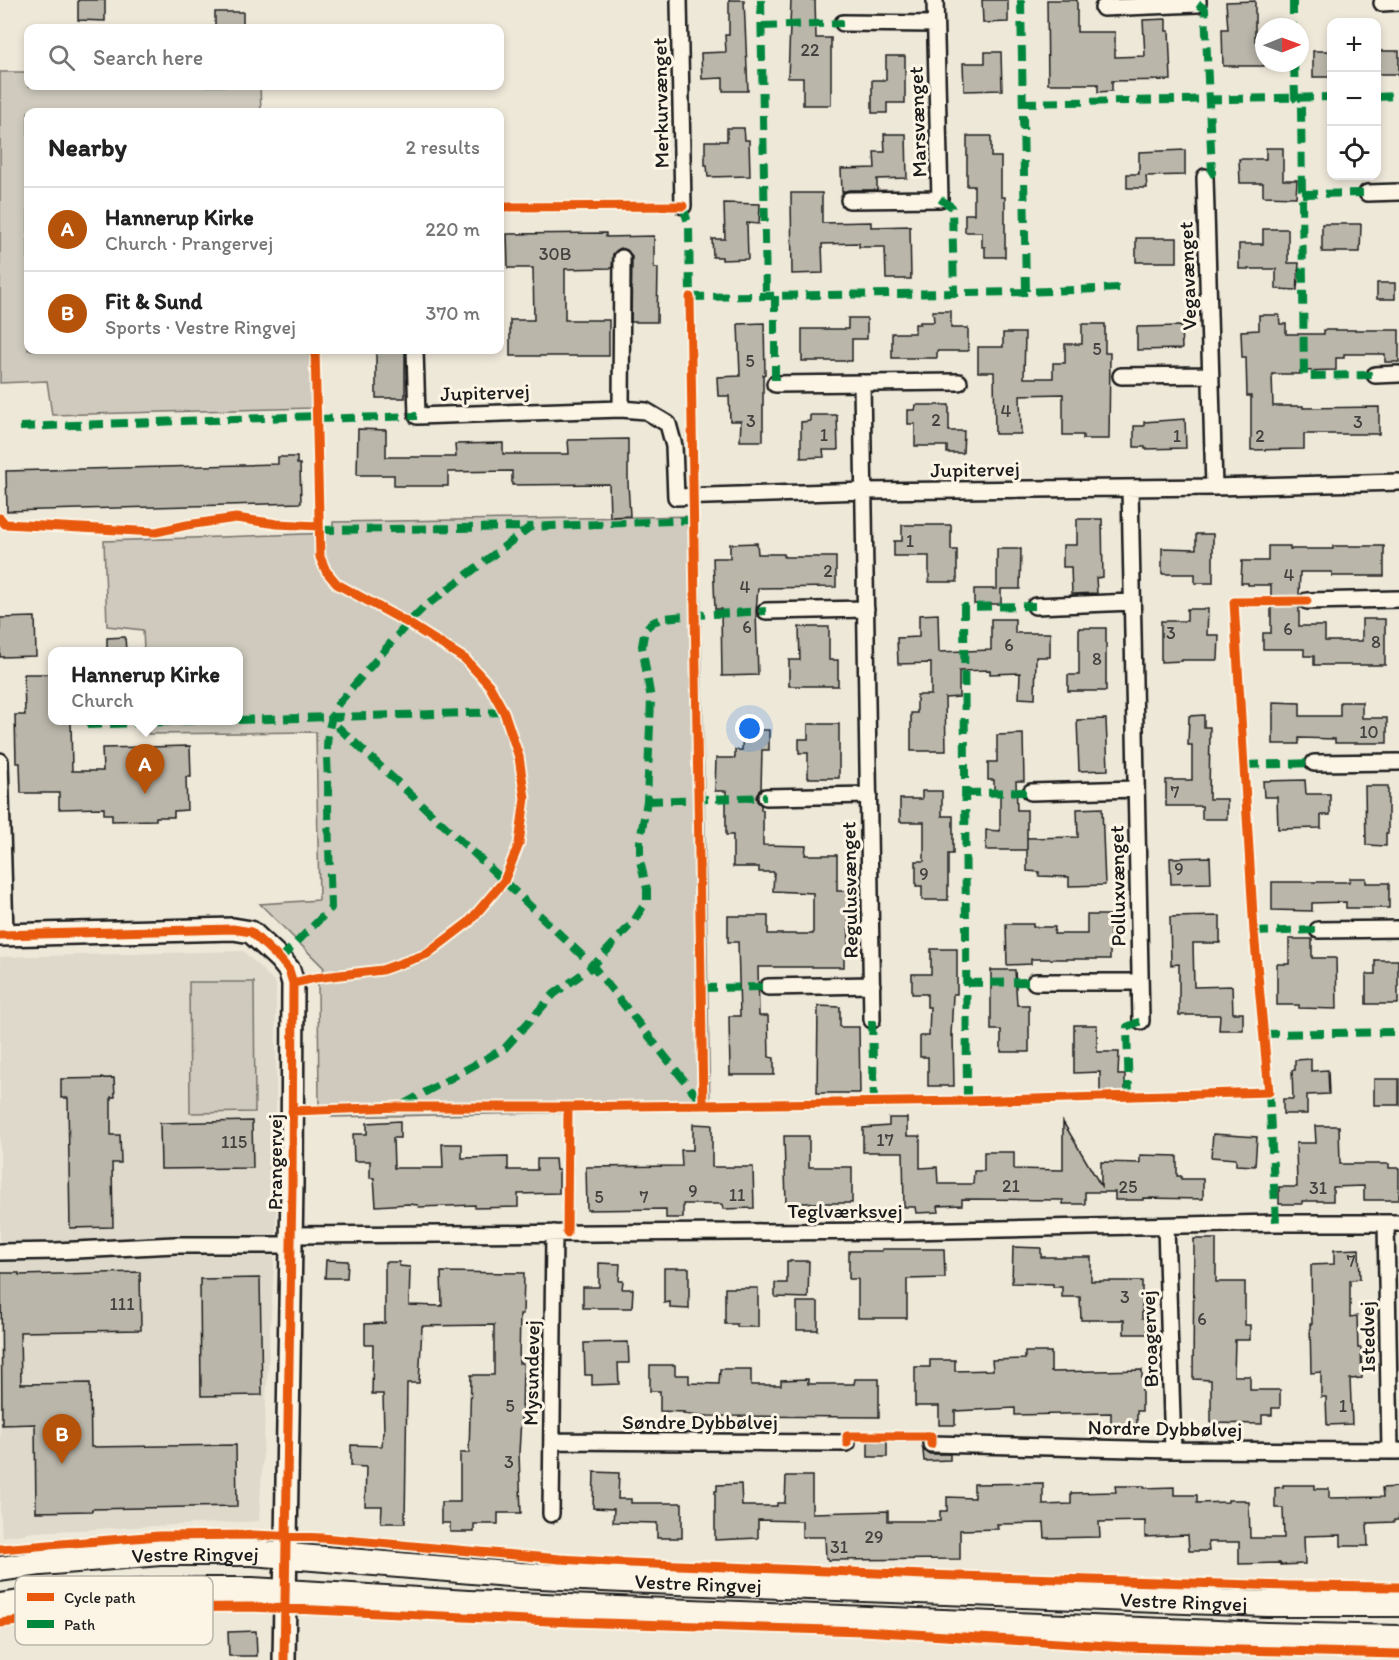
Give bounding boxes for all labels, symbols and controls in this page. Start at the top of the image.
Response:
north arrow [1255,18,1309,72]
map controls [1327,18,1381,180]
button: + [1327,18,1381,72]
search box [24,24,504,90]
street label: Merkurvænget [646,37,674,169]
house number: 22 [801,39,820,61]
icon: search [45,41,78,74]
text: Search here [93,44,203,71]
street label: Marsvænget [903,66,931,178]
button: − [1327,72,1381,126]
button: locate [1327,126,1381,180]
text: Nearby [48,131,127,163]
text: 2 results [406,135,480,159]
text: Hannerup Kirke [105,204,254,231]
text: A [61,217,74,241]
text: 220 m [425,217,480,241]
street label: Vegavænget [1173,221,1201,331]
text: Church · Prangervej [105,231,273,255]
house number: 30B [539,243,571,265]
text: Fit & Sund [105,288,202,315]
text: B [61,301,74,325]
text: 370 m [426,301,480,325]
text: Sports · Vestre Ringvej [105,315,296,339]
house number: 5 [1092,338,1102,360]
house number: 5 [745,350,755,372]
street label: Jupitervej [440,378,530,406]
house number: 4 [1001,400,1012,422]
house number: 2 [931,409,941,431]
house number: 3 [746,410,756,432]
house number: 3 [1353,411,1363,433]
house number: 1 [820,424,828,446]
house number: 1 [1173,425,1181,447]
house number: 2 [1255,425,1265,447]
street label: Jupitervej [930,456,1020,482]
house number: 1 [906,530,914,552]
house number: 2 [823,560,833,582]
house number: 4 [1284,564,1295,586]
house number: 4 [740,576,751,598]
house number: 6 [742,616,752,638]
house number: 6 [1283,618,1293,640]
house number: 3 [1166,622,1176,644]
house number: 8 [1371,631,1381,653]
house number: 6 [1004,634,1014,656]
popup [48,647,243,725]
house number: 8 [1092,648,1102,670]
text: Hannerup Kirke [71,661,220,688]
text: Church [71,688,134,712]
your location [735,714,764,743]
house number: 10 [1359,721,1379,743]
pin: A [126,744,164,794]
house number: 7 [1171,781,1180,803]
street label: Regulusvænget [835,821,863,959]
street label: Polluxvænget [1103,825,1131,947]
house number: 9 [1174,858,1184,880]
house number: 9 [919,863,929,885]
street label: Prangervej [262,1114,287,1210]
house number: 17 [876,1129,894,1151]
house number: 115 [221,1131,247,1153]
house number: 21 [1002,1175,1020,1197]
house number: 25 [1119,1176,1137,1198]
house number: 31 [1309,1177,1327,1199]
house number: 9 [688,1180,698,1202]
house number: 11 [729,1184,745,1206]
house number: 5 [594,1186,604,1208]
house number: 7 [640,1186,649,1208]
street label: Teglværksvej [787,1198,903,1223]
house number: 7 [1347,1250,1356,1272]
house number: 3 [1120,1286,1130,1308]
street label: Broagervej [1135,1290,1163,1388]
house number: 111 [109,1293,135,1315]
street label: Istedvej [1354,1301,1380,1373]
house number: 6 [1197,1308,1207,1330]
street label: Mysundevej [518,1320,544,1426]
house number: 5 [505,1395,515,1417]
house number: 1 [1339,1395,1347,1417]
street label: Søndre Dybbølvej [622,1409,778,1434]
pin: B [42,1414,82,1464]
street label: Nordre Dybbølvej [1087,1414,1243,1442]
house number: 3 [504,1451,514,1473]
house number: 29 [865,1526,883,1548]
house number: 31 [830,1536,848,1558]
street label: Vestre Ringvej [131,1540,260,1568]
street label: Vestre Ringvej [634,1568,762,1598]
legend [15,1576,213,1645]
street label: Vestre Ringvej [1120,1586,1248,1616]
text: Cycle path [64,1588,136,1607]
text: Path [64,1615,95,1634]

